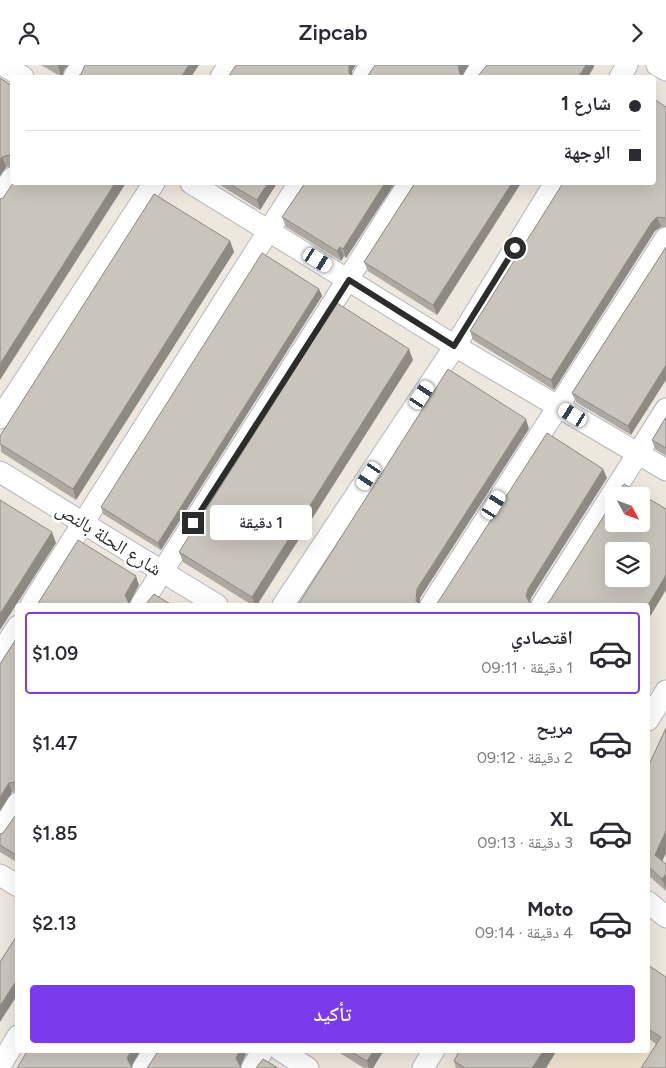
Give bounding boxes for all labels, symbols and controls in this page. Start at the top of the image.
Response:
icon: person [15,19,43,47]
text: Zipcab [298,19,368,46]
icon: forward [623,19,651,47]
text: شارع 1 [561,92,611,115]
text: الوجهة [563,141,611,164]
route start [504,237,526,259]
car [301,246,334,274]
car [407,378,436,412]
car [556,401,589,429]
car [354,459,383,493]
north arrow [605,487,650,533]
map controls [605,487,650,587]
car [479,488,508,522]
street label: شارع الحلة بالنص [52,497,166,581]
callout: 1 دقيقة [210,505,313,541]
route end [182,512,204,534]
text: 1 دقيقة [239,513,283,532]
button: layers [605,542,650,587]
text: اقتصادي [511,626,573,649]
icon: car [588,631,633,676]
text: $1.09 [32,642,78,665]
text: 1 دقيقة · 09:11 [481,658,573,677]
text: مريح [536,716,573,739]
icon: car [588,721,633,766]
text: $1.47 [32,732,77,755]
text: 2 دقيقة · 09:12 [477,748,573,767]
text: XL [550,808,573,831]
icon: car [588,811,633,856]
text: $1.85 [32,822,78,845]
text: 3 دقيقة · 09:13 [477,833,573,852]
text: Moto [527,898,573,921]
icon: car [588,901,633,946]
text: $2.13 [32,912,76,935]
text: 4 دقيقة · 09:14 [475,923,573,942]
button: تأكيد [30,985,635,1043]

